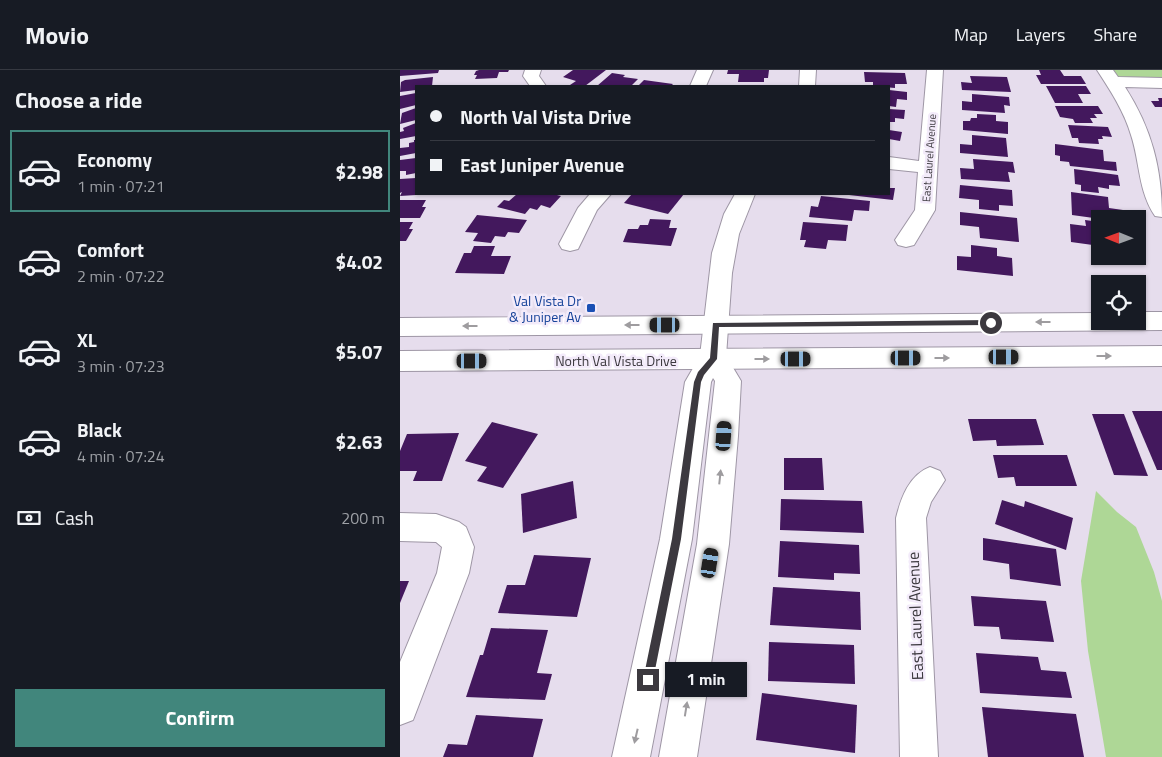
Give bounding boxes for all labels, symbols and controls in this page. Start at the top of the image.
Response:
text: Movio [25,17,89,53]
text: Map [954,21,988,48]
text: Layers [1016,21,1065,48]
text: Share [1093,21,1137,48]
text: Choose a ride [15,83,142,117]
text: North Val Vista Drive [460,102,631,131]
street label: East Laurel Avenue [918,113,940,203]
text: Economy [77,145,152,174]
icon: car [17,149,62,194]
text: East Juniper Avenue [460,150,624,179]
text: $2.98 [336,157,383,186]
text: 1 min · 07:21 [77,174,165,198]
north arrow [1091,210,1146,265]
map controls [1091,210,1146,330]
text: Comfort [77,235,144,264]
icon: car [17,239,62,284]
text: $4.02 [336,247,383,276]
text: 2 min · 07:22 [77,264,165,288]
button: locate [1091,275,1146,330]
place label: Val Vista Dr & Juniper Av [509,290,581,327]
marker: Val Vista Dr & Juniper Av [585,302,597,314]
route start [980,312,1002,334]
car [650,318,680,333]
one-way arrow [1035,318,1051,326]
one-way arrow [624,321,640,329]
one-way arrow [461,322,477,330]
text: XL [77,325,97,354]
icon: car [17,329,62,374]
text: $5.07 [336,337,383,366]
street label: North Val Vista Drive [555,350,677,371]
car [989,350,1019,365]
car [891,351,921,366]
car [781,352,811,367]
one-way arrow [1097,352,1113,360]
text: 3 min · 07:23 [77,354,165,378]
car [457,354,487,369]
one-way arrow [934,354,950,362]
one-way arrow [754,355,770,363]
text: Black [77,415,122,444]
icon: car [17,419,62,464]
car [715,421,732,451]
text: $2.63 [336,427,383,456]
text: 4 min · 07:24 [77,444,165,468]
one-way arrow [716,469,724,485]
text: Cash [55,503,94,532]
icon: cash [15,504,43,532]
text: 200 m [341,506,385,530]
car [700,547,719,579]
street label: East Laurel Avenue [901,551,929,681]
callout: 1 min [666,662,748,698]
text: 1 min [687,667,725,691]
route end [637,669,659,691]
button: Confirm [15,689,385,747]
one-way arrow [682,701,690,717]
one-way arrow [632,728,640,743]

